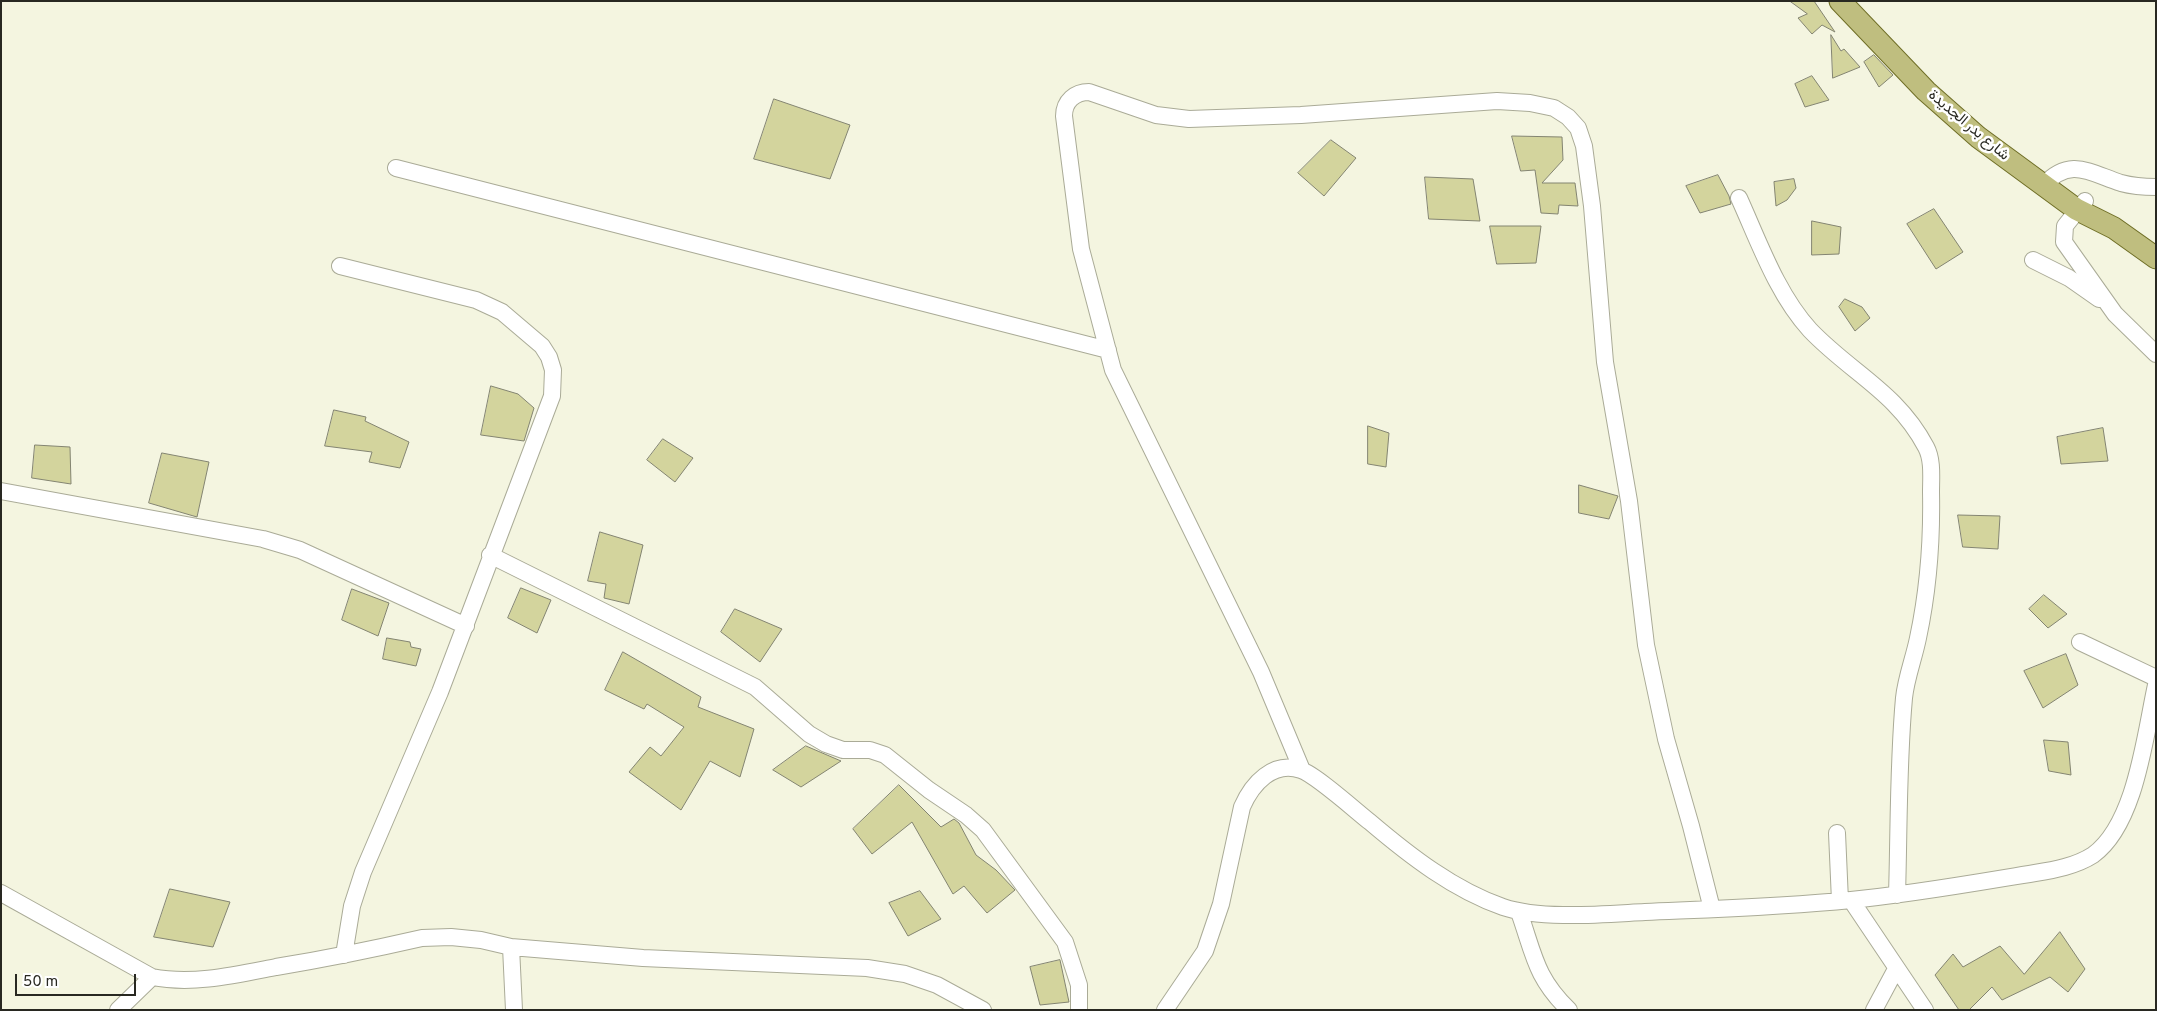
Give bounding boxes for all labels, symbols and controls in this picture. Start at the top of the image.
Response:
street label: شارع بدر الجديدة [1924,87,2012,165]
scale bar [18,964,139,996]
text: 50 m [23,973,58,992]

